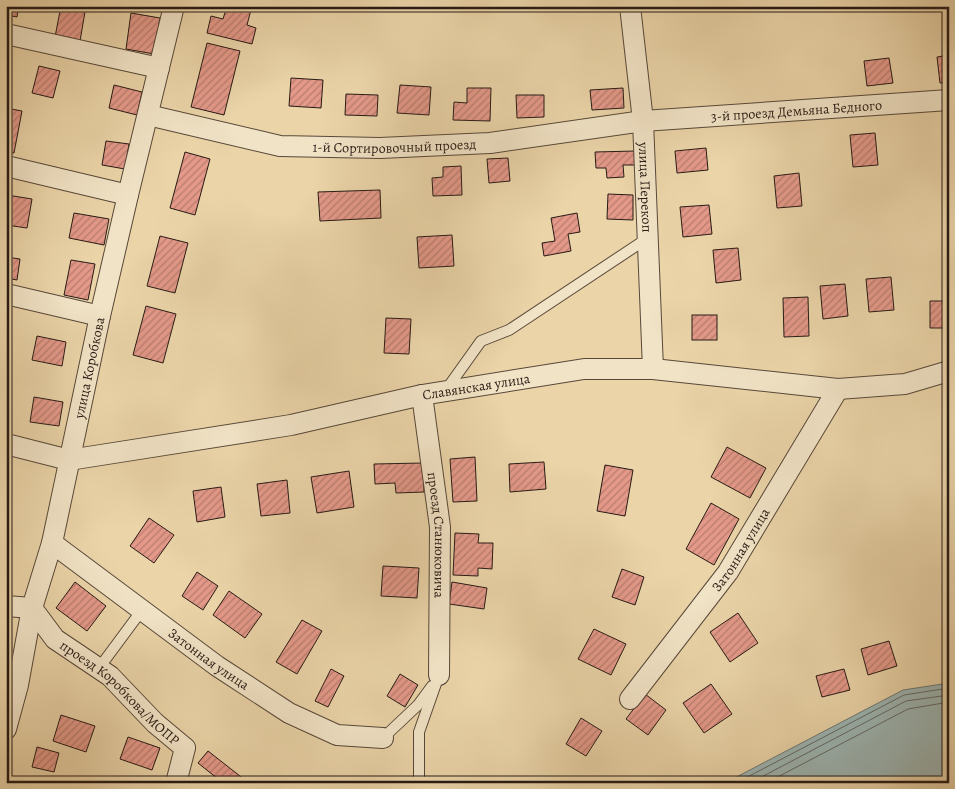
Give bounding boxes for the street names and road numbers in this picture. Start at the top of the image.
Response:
street label: 3-й проезд Демьяна Бедного [710,96,883,126]
street label: 1-й Сортировочный проезд [312,135,477,158]
street label: улица Перекоп [634,141,656,233]
street label: улица Коробкова [69,315,110,421]
street label: Славянская улица [421,369,532,405]
street label: проезд Станюковича [423,471,449,599]
street label: Затонная улица [707,504,775,596]
street label: Затонная улица [164,624,253,695]
street label: проезд Коробкова/МОПР [56,636,184,750]

